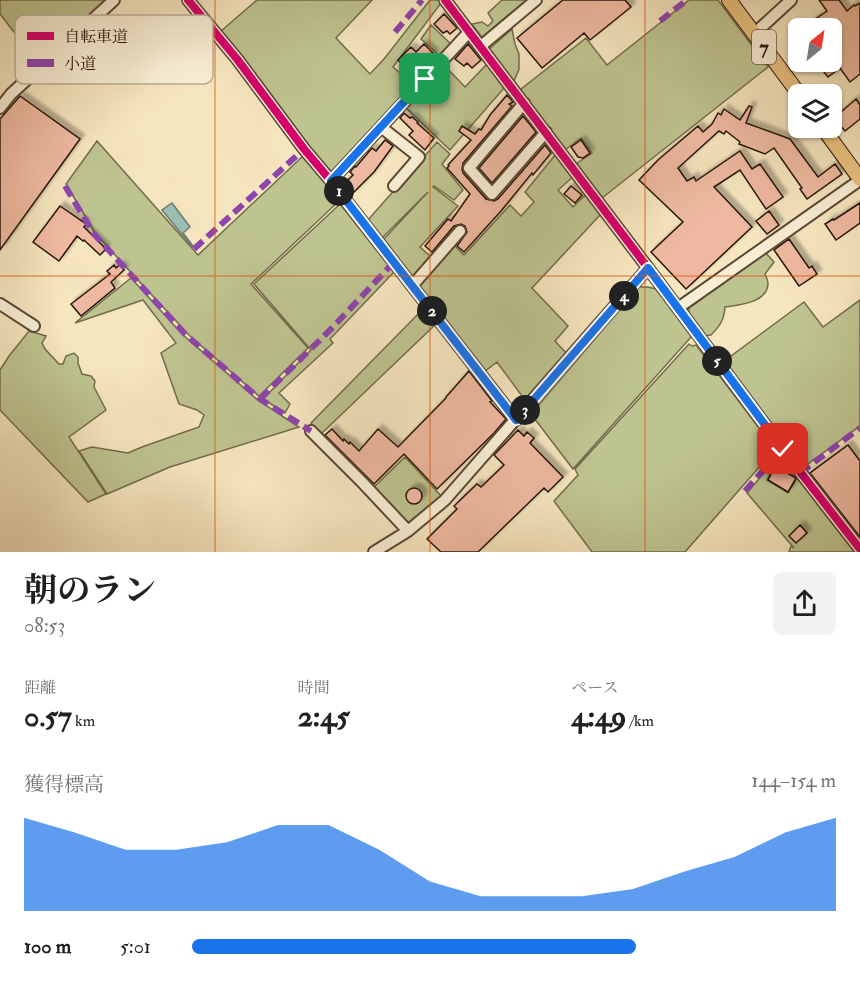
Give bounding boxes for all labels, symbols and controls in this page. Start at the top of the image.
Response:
legend [15,15,213,84]
north arrow [788,18,842,72]
map controls [788,18,842,138]
text: 自転車道 [64,27,128,47]
road number: 7 [752,30,776,64]
pin [399,53,450,104]
text: 小道 [64,54,96,74]
icon: arrive [408,62,441,95]
button: layers [788,84,842,138]
pin: 1 [324,176,354,206]
text: 1 [336,181,342,201]
pin: 4 [609,281,639,311]
text: 4 [620,286,628,306]
pin: 2 [417,296,447,326]
text: 2 [428,301,436,321]
pin: 5 [702,346,732,376]
text: 5 [713,351,721,371]
pin: 3 [510,395,540,425]
text: 3 [522,400,528,420]
pin [757,423,808,474]
icon: check [766,432,799,465]
text: 朝のラン [24,570,156,611]
button: share [773,572,836,635]
text: 08:53 [24,613,65,638]
text: 距離 [24,678,56,698]
text: 時間 [298,678,330,698]
text: ペース [571,678,619,698]
text: 0.57 [24,698,72,735]
text: 2:45 [298,698,350,735]
text: 4:49 [571,698,626,735]
text: km [72,711,95,731]
text: /km [626,711,654,731]
text: 144–154 m [751,768,836,793]
text: 獲得標高 [24,772,104,797]
text: 100 m [24,934,71,959]
text: 5:01 [120,934,151,959]

